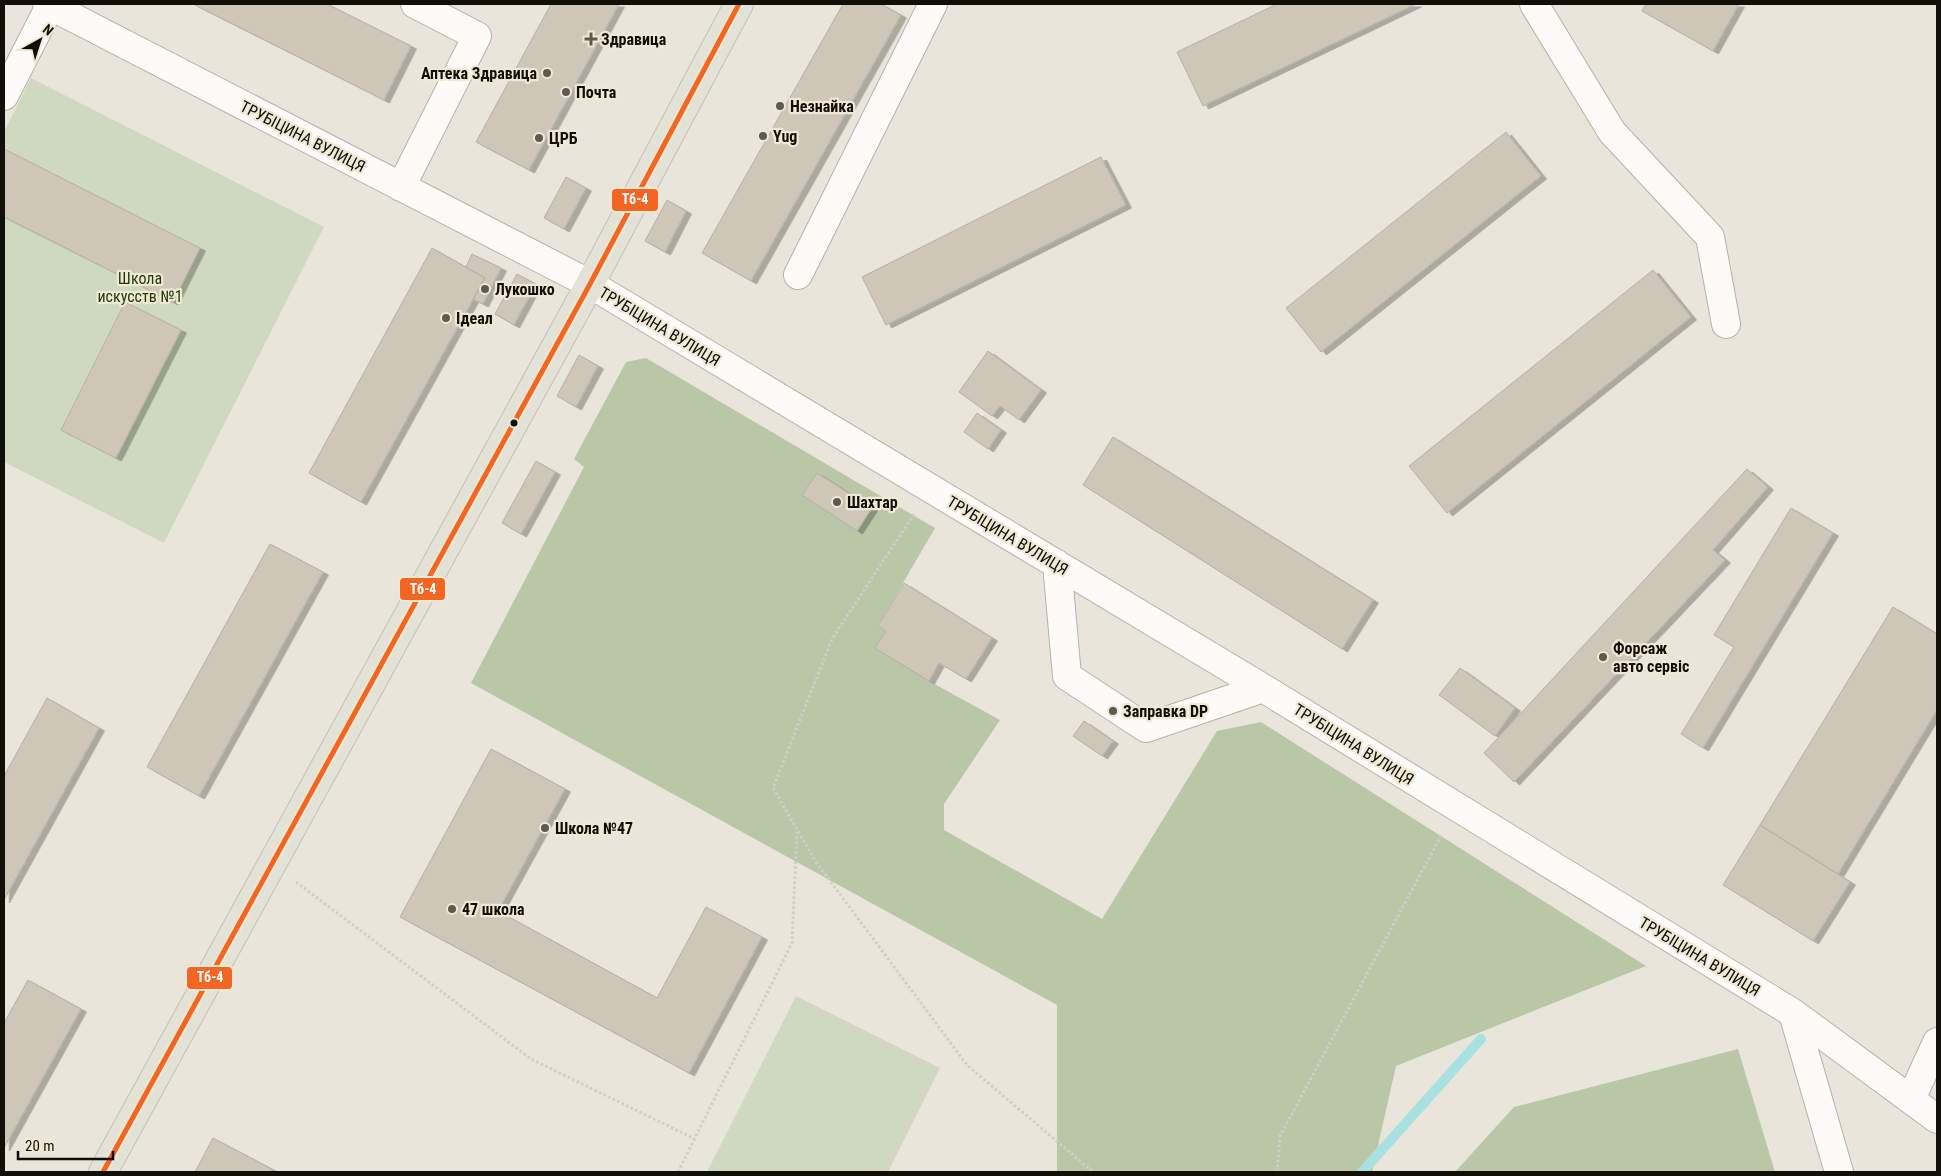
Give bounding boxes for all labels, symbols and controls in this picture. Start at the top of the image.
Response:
north arrow [15,15,65,65]
text: N [40,21,57,39]
place label: Здравица [601,30,667,49]
marker: Здравица [585,33,597,45]
place label: Аптека Здравица [421,64,537,83]
marker: Аптека Здравица [541,67,553,79]
place label: Почта [576,83,617,102]
marker: Почта [560,86,572,98]
street label: ТРУБІЦИНА ВУЛИЦЯ [237,97,368,176]
place label: Незнайка [790,97,854,116]
marker: Незнайка [774,100,786,112]
place label: Yug [773,127,797,146]
place label: ЦРБ [549,129,578,148]
marker: Yug [757,130,769,142]
marker: ЦРБ [533,132,545,144]
line badge: Тб-4 [611,188,659,212]
text: Тб-4 [622,191,648,207]
park label: Школа искусств №1 [97,269,183,306]
place label: Лукошко [495,280,555,299]
marker: Лукошко [479,283,491,295]
street label: ТРУБІЦИНА ВУЛИЦЯ [596,283,724,370]
place label: Ідеал [456,309,493,328]
marker: Ідеал [440,312,452,324]
unlabelled marker [509,418,519,428]
street label: ТРУБІЦИНА ВУЛИЦЯ [944,492,1072,579]
place label: Шахтар [847,493,898,512]
marker: Шахтар [831,496,843,508]
line badge: Тб-4 [399,577,446,601]
text: Тб-4 [410,581,436,597]
place label: Форсаж авто сервіс [1613,639,1689,676]
marker: Форсаж авто сервіс [1597,651,1609,663]
street label: ТРУБІЦИНА ВУЛИЦЯ [1290,700,1417,789]
place label: Заправка DP [1123,702,1208,721]
marker: Заправка DP [1107,705,1119,717]
place label: Школа №47 [555,819,633,838]
marker: Школа №47 [539,822,551,834]
place label: 47 школа [462,900,525,919]
marker: 47 школа [446,903,458,915]
street label: ТРУБІЦИНА ВУЛИЦЯ [1636,913,1764,1000]
line badge: Тб-4 [186,966,233,990]
text: Тб-4 [197,969,223,985]
scale bar [18,1128,112,1160]
text: 20 m [25,1137,55,1155]

